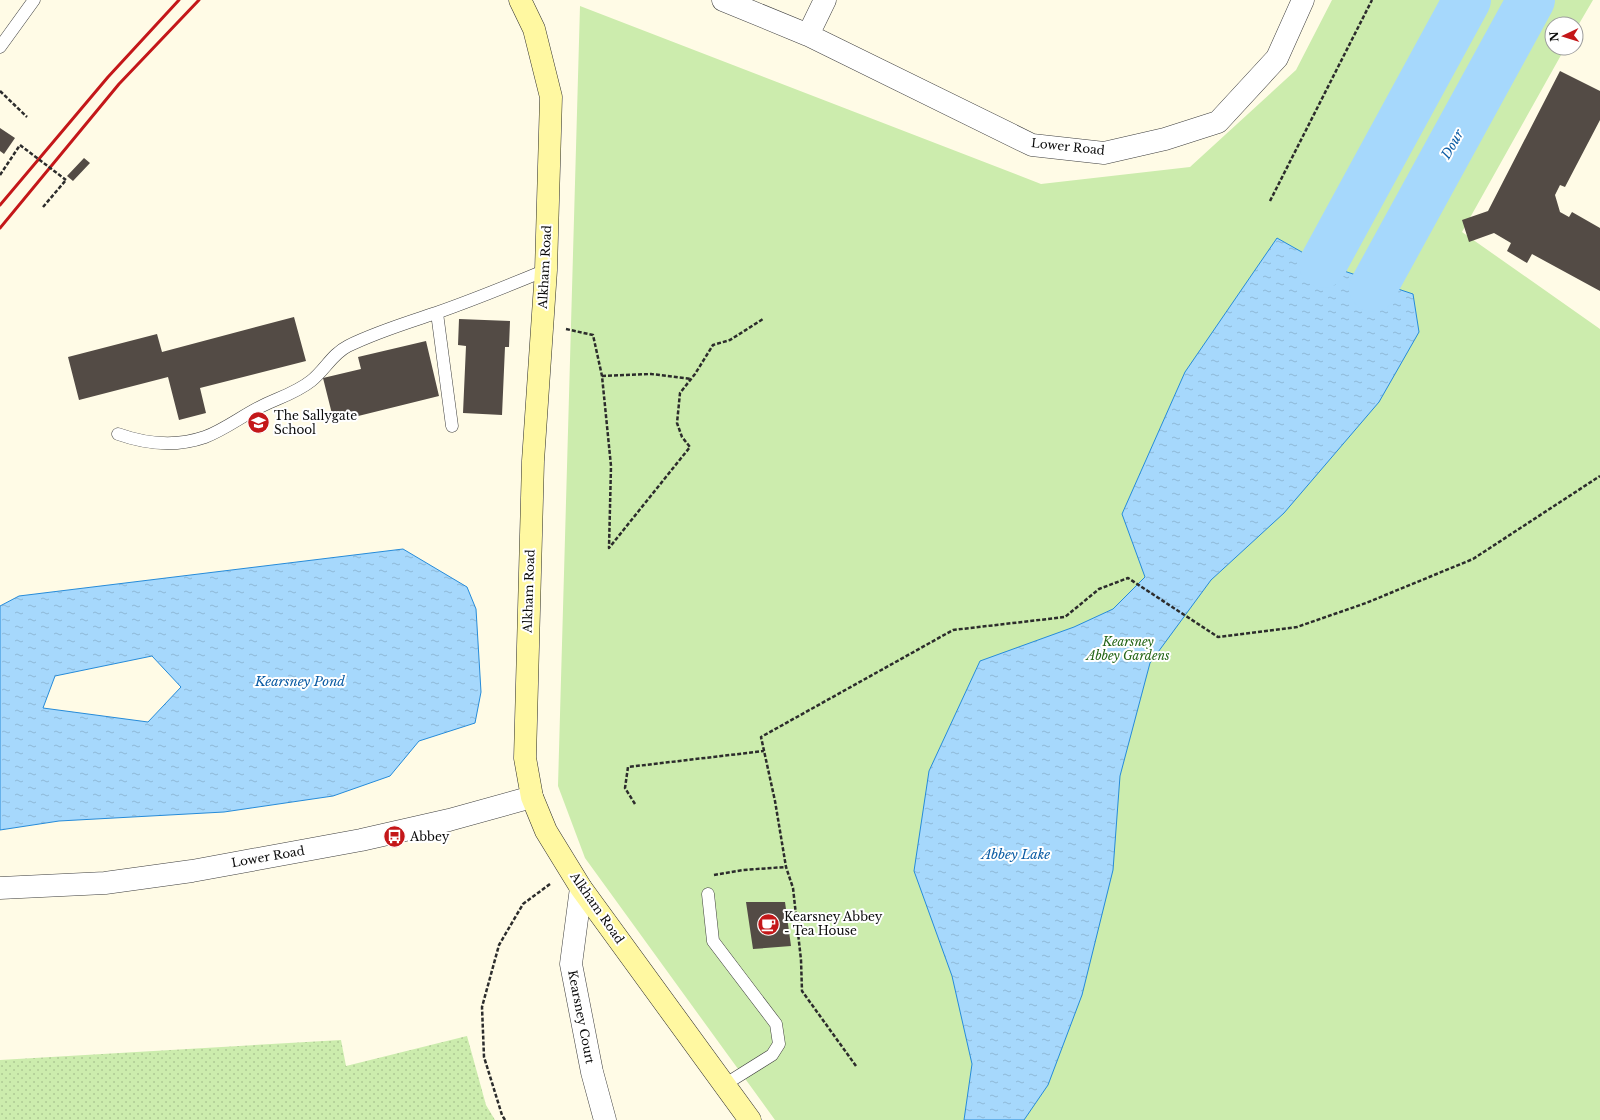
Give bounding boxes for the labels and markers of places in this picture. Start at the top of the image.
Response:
place label: The Sallygate School [274,408,357,437]
school or university icon: The Sallygate School [245,410,271,436]
bus stop icon: Abbey [382,824,408,850]
place label: Abbey [409,829,450,844]
place label: Kearsney Abbey - Tea House [784,909,883,938]
cafe icon: Kearsney Abbey - Tea House [756,911,782,937]

